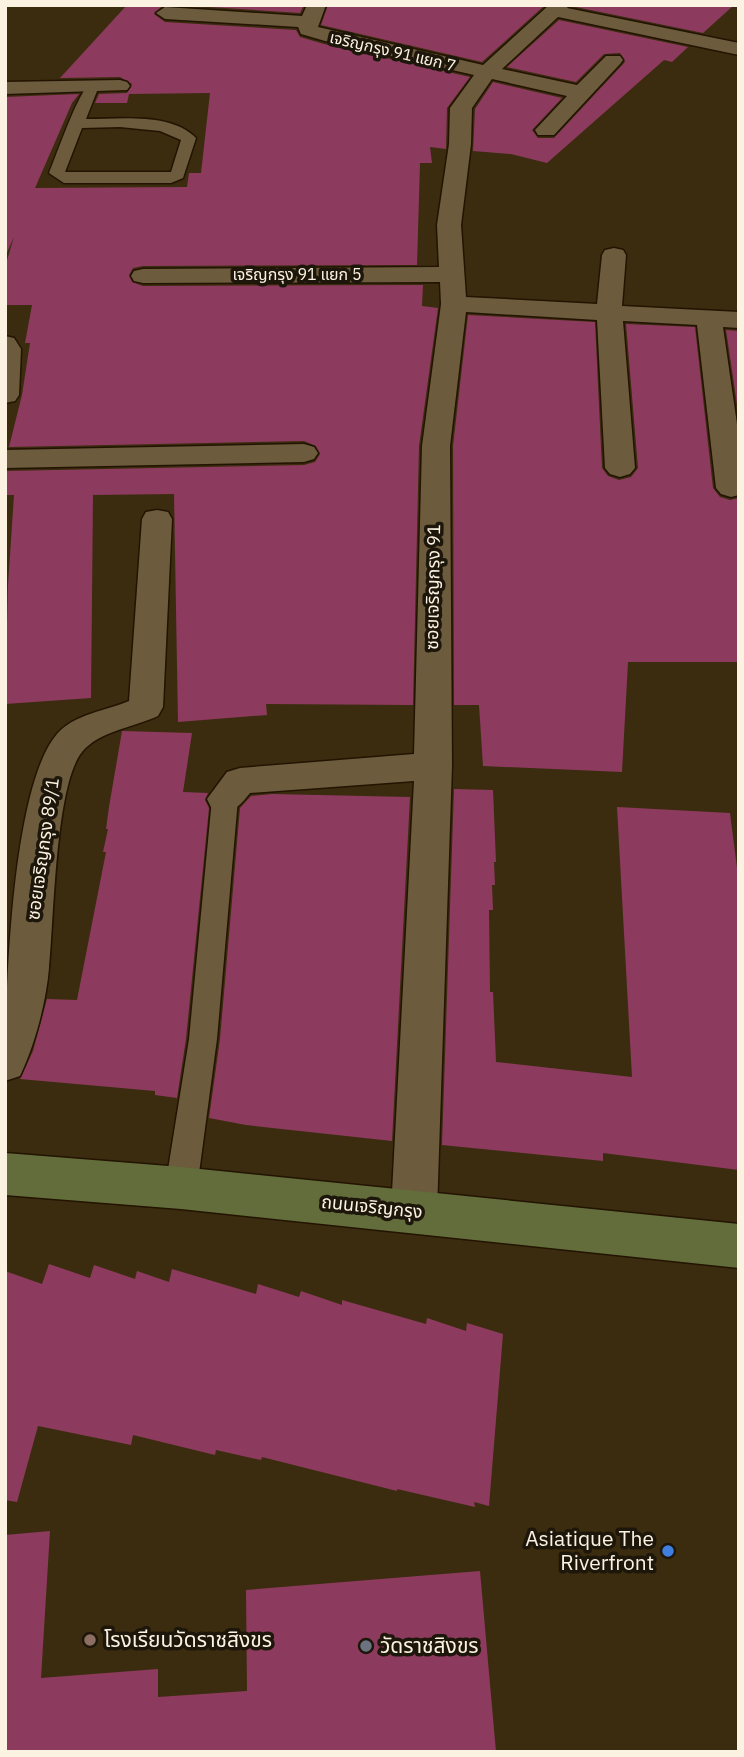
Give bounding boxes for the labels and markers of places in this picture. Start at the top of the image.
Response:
place label: Asiatique The Riverfront [525,1524,654,1576]
marker: Asiatique The Riverfront [660,1543,676,1559]
place label: โรงเรียนวัดราชสิงขร [104,1625,272,1653]
place label: วัดราชสิงขร [380,1631,479,1659]
marker: โรงเรียนวัดราชสิงขร [82,1632,98,1648]
marker: วัดราชสิงขร [358,1638,374,1654]

